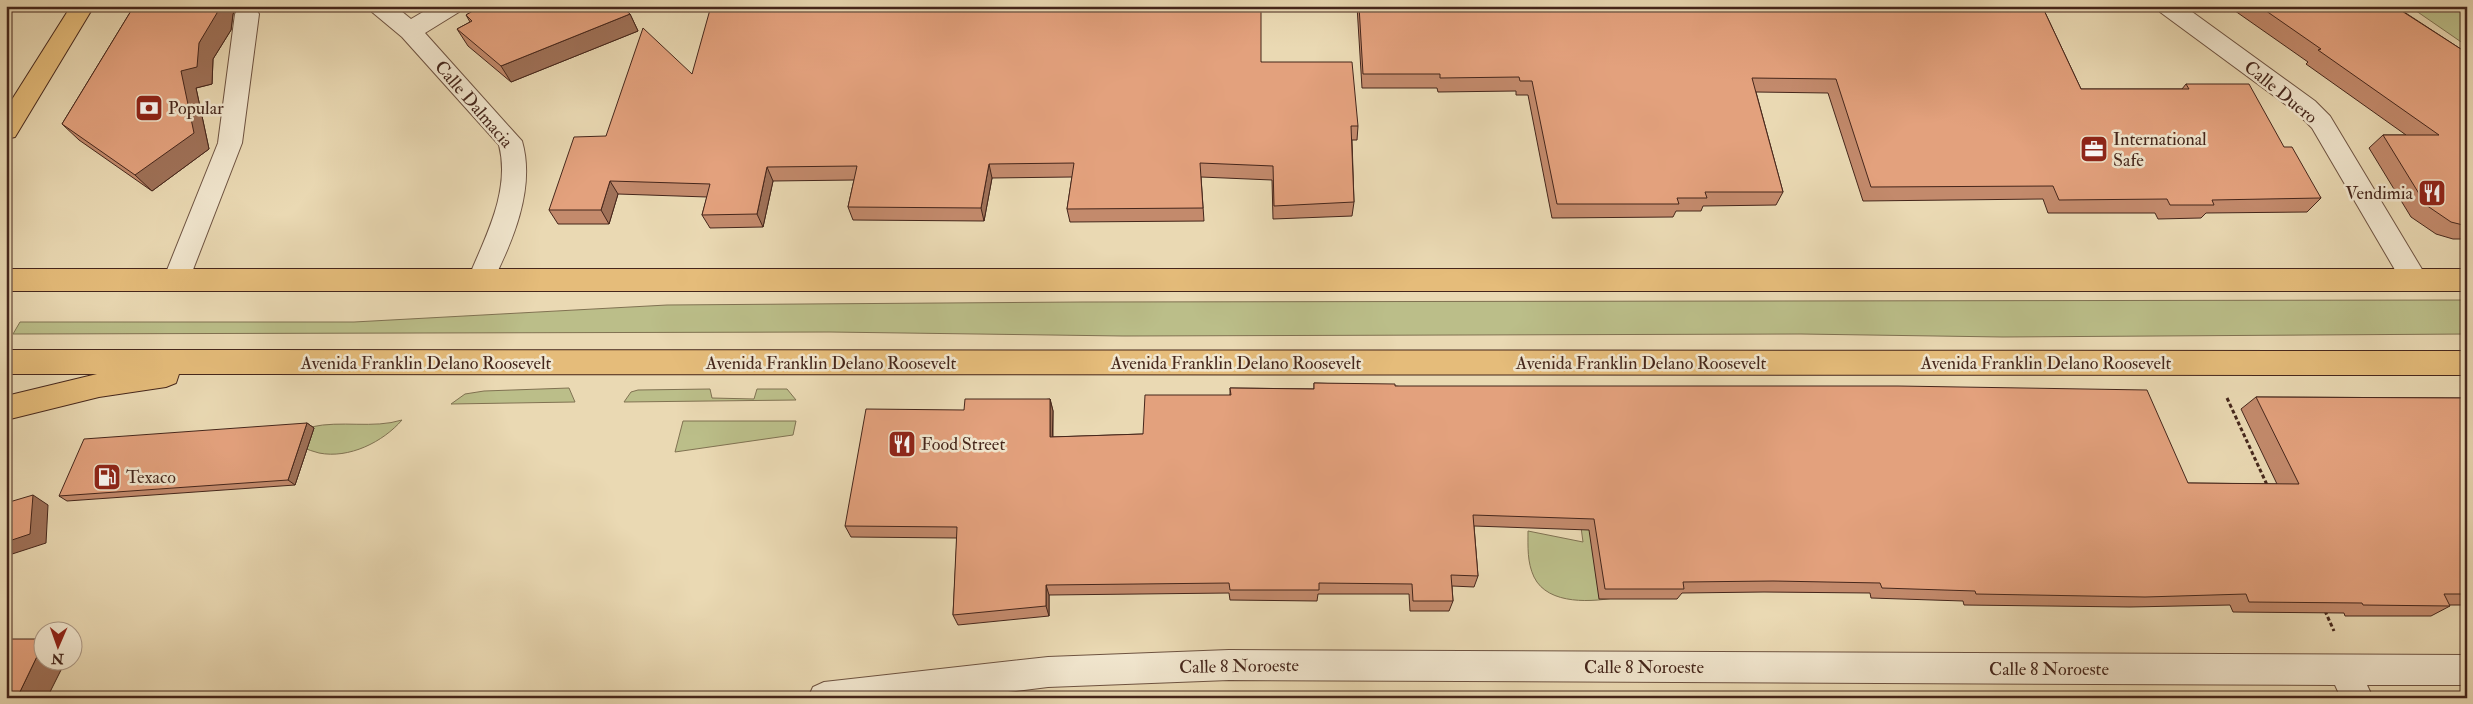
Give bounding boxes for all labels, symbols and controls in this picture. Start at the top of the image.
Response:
street label: Calle Dalmacia [429,56,518,153]
street label: Calle Duero [2239,56,2322,129]
bank icon: Popular [134,93,164,123]
place label: Popular [168,97,224,120]
place label: International Safe [2113,128,2207,172]
office icon: International Safe [2079,134,2109,164]
restaurant icon: Vendimia [2417,178,2447,208]
place label: Vendimia [2345,182,2414,205]
street label: Avenida Franklin Delano Roosevelt [300,352,551,375]
street label: Avenida Franklin Delano Roosevelt [705,352,956,375]
street label: Avenida Franklin Delano Roosevelt [1110,352,1361,375]
street label: Avenida Franklin Delano Roosevelt [1515,352,1766,375]
street label: Avenida Franklin Delano Roosevelt [1920,352,2171,375]
restaurant icon: Food Street [887,429,917,459]
place label: Food Street [921,433,1005,456]
fuel station icon: Texaco [92,462,122,492]
place label: Texaco [126,466,176,489]
north arrow [32,622,82,672]
text: N [51,650,65,667]
street label: Calle 8 Noroeste [1179,654,1300,679]
street label: Calle 8 Noroeste [1584,656,1704,679]
street label: Calle 8 Noroeste [1989,658,2109,681]

